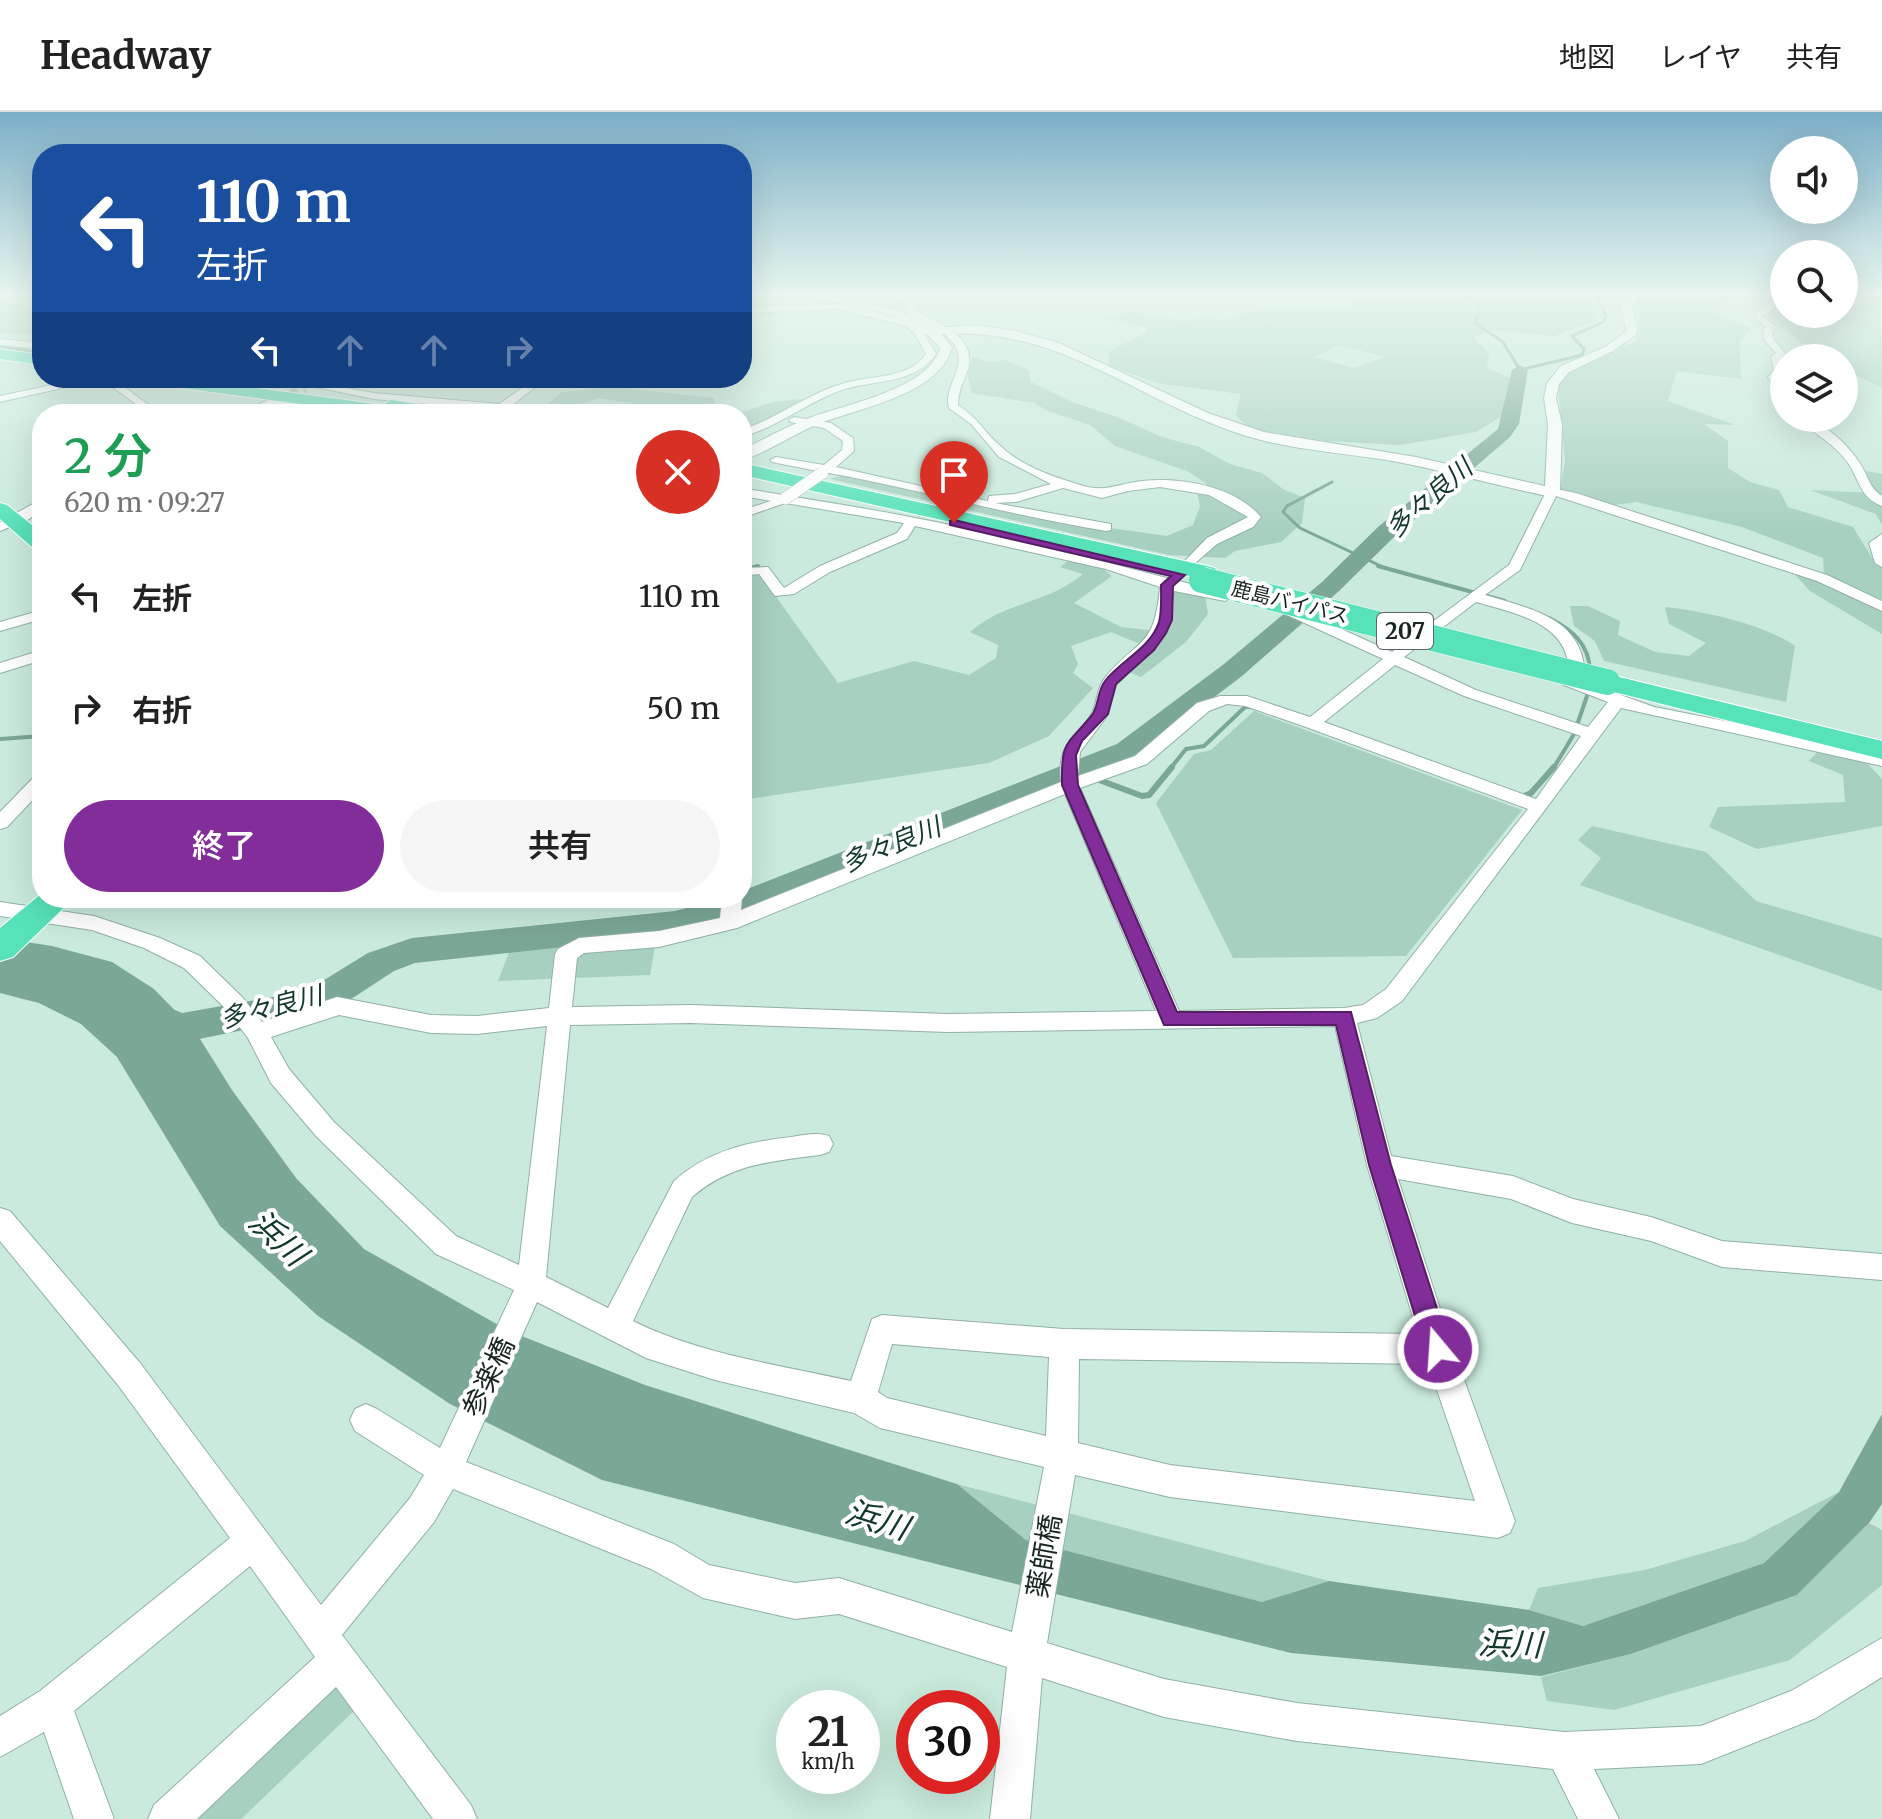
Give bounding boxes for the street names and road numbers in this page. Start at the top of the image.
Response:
street label: 鹿島バイパス [1229,575,1351,628]
road number: 207 [1377,613,1433,649]
street label: 参楽橋 [454,1331,522,1423]
street label: 薬師橋 [1019,1512,1069,1600]

